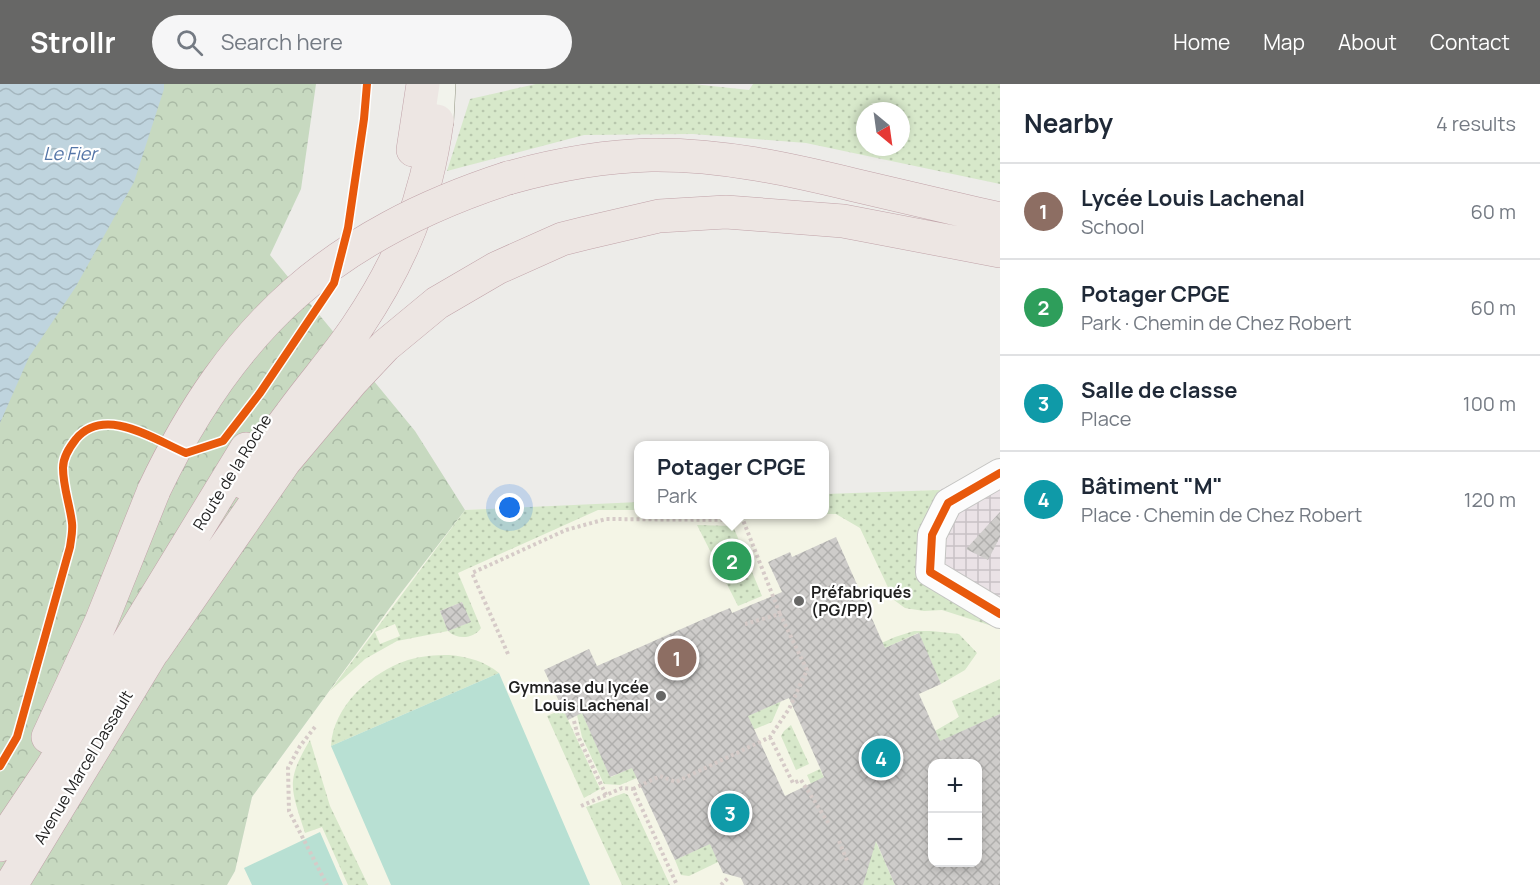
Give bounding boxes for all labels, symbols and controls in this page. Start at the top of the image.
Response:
search box [152,15,572,69]
text: Strollr [30,23,116,61]
icon: search [173,26,206,59]
text: Search here [221,27,343,57]
text: Home [1173,28,1230,56]
text: Map [1263,28,1305,56]
text: About [1338,28,1397,56]
text: Contact [1430,28,1510,56]
north arrow [856,102,910,156]
text: Nearby [1024,105,1113,141]
text: 4 results [1436,110,1516,137]
water label: Le Fier [43,141,99,165]
text: Lycée Louis Lachenal [1081,183,1305,213]
text: 1 [1039,198,1048,225]
text: 60 m [1470,198,1516,225]
text: School [1081,213,1145,240]
text: Potager CPGE [1081,279,1230,309]
text: 2 [1038,294,1049,321]
text: 60 m [1470,294,1516,321]
text: Park · Chemin de Chez Robert [1081,309,1352,336]
text: Salle de classe [1081,375,1238,405]
text: 3 [1038,390,1049,417]
text: 100 m [1463,390,1516,417]
text: Place [1081,405,1131,432]
street label: Route de la Roche [187,410,277,534]
popup [634,441,829,519]
text: Potager CPGE [657,452,806,482]
text: Bâtiment "M" [1081,471,1223,501]
text: Park [657,482,697,509]
text: 4 [1037,486,1050,513]
text: 120 m [1464,486,1516,513]
your location [495,493,524,522]
text: Place · Chemin de Chez Robert [1081,501,1362,528]
pin: 2 [712,538,752,584]
place label: Préfabriqués (PG/PP) [811,581,911,621]
marker: Préfabriqués (PG/PP) [792,594,806,608]
pin: 1 [658,636,696,680]
place label: Gymnase du lycée Louis Lachenal [509,676,649,716]
street label: Avenue Marcel Dassault [28,686,138,848]
marker: Gymnase du lycée Louis Lachenal [654,689,668,703]
pin: 4 [862,736,900,780]
map controls [928,759,982,867]
button: + [928,759,982,813]
pin: 3 [710,790,750,836]
button: − [928,813,982,867]

